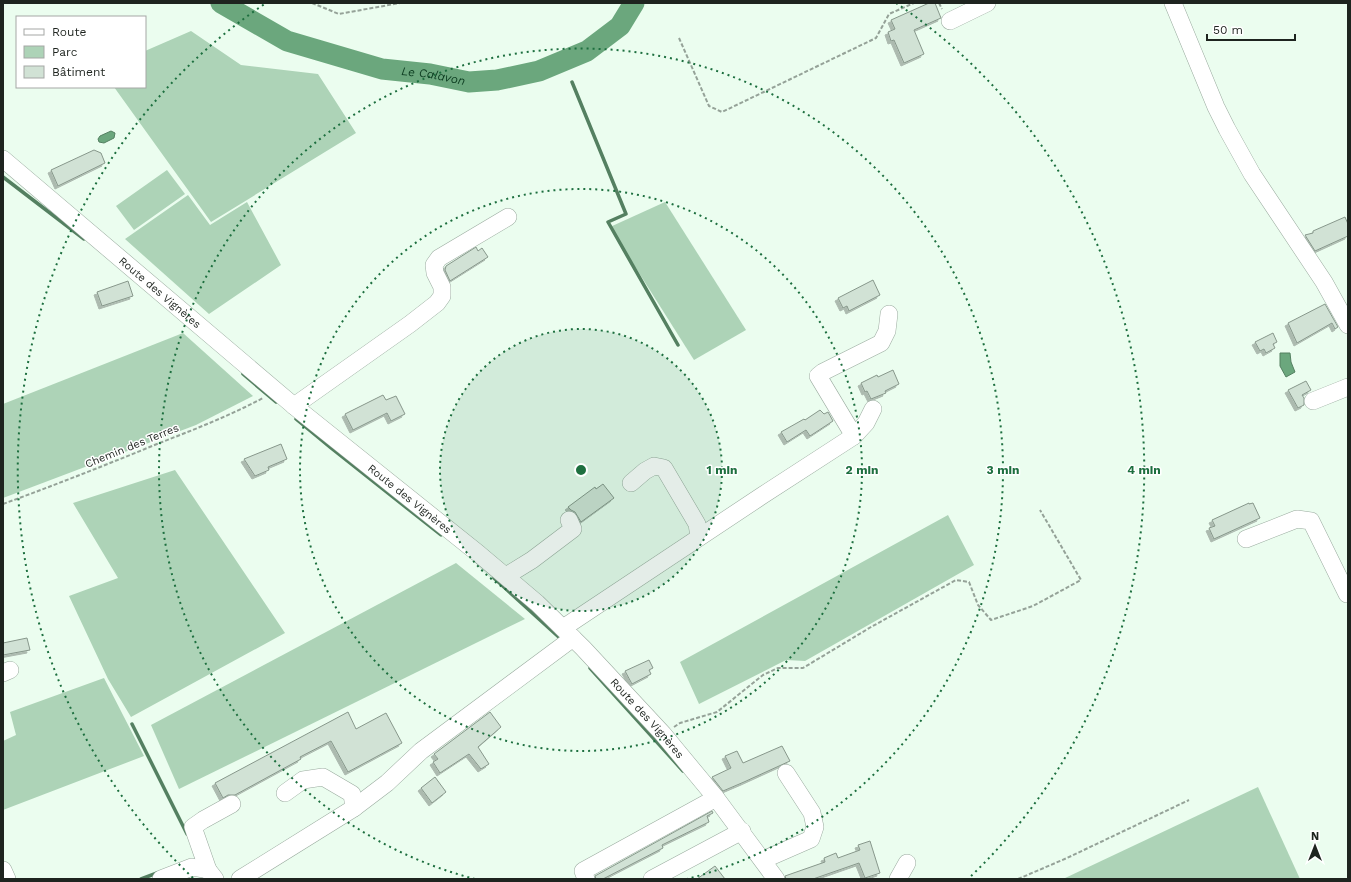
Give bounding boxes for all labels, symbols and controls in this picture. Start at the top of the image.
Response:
legend [16,16,146,88]
scale bar [1207,16,1295,42]
text: 50 m [1213,23,1243,37]
text: Route [52,25,86,39]
text: Parc [52,45,78,59]
water label: Le Calavon [401,64,467,88]
text: Bâtiment [52,65,105,79]
street label: Route des Vignères [116,254,204,331]
street label: Chemin des Terres [83,421,181,471]
street label: Route des Vignères [365,461,454,536]
centre of rings [574,463,588,477]
text: 1 min [707,463,737,477]
text: 2 min [846,463,878,477]
text: 3 min [987,463,1019,477]
text: 4 min [1127,463,1161,477]
street label: Route des Vignères [608,675,687,761]
north arrow [1295,826,1335,866]
text: N [1311,830,1319,843]

